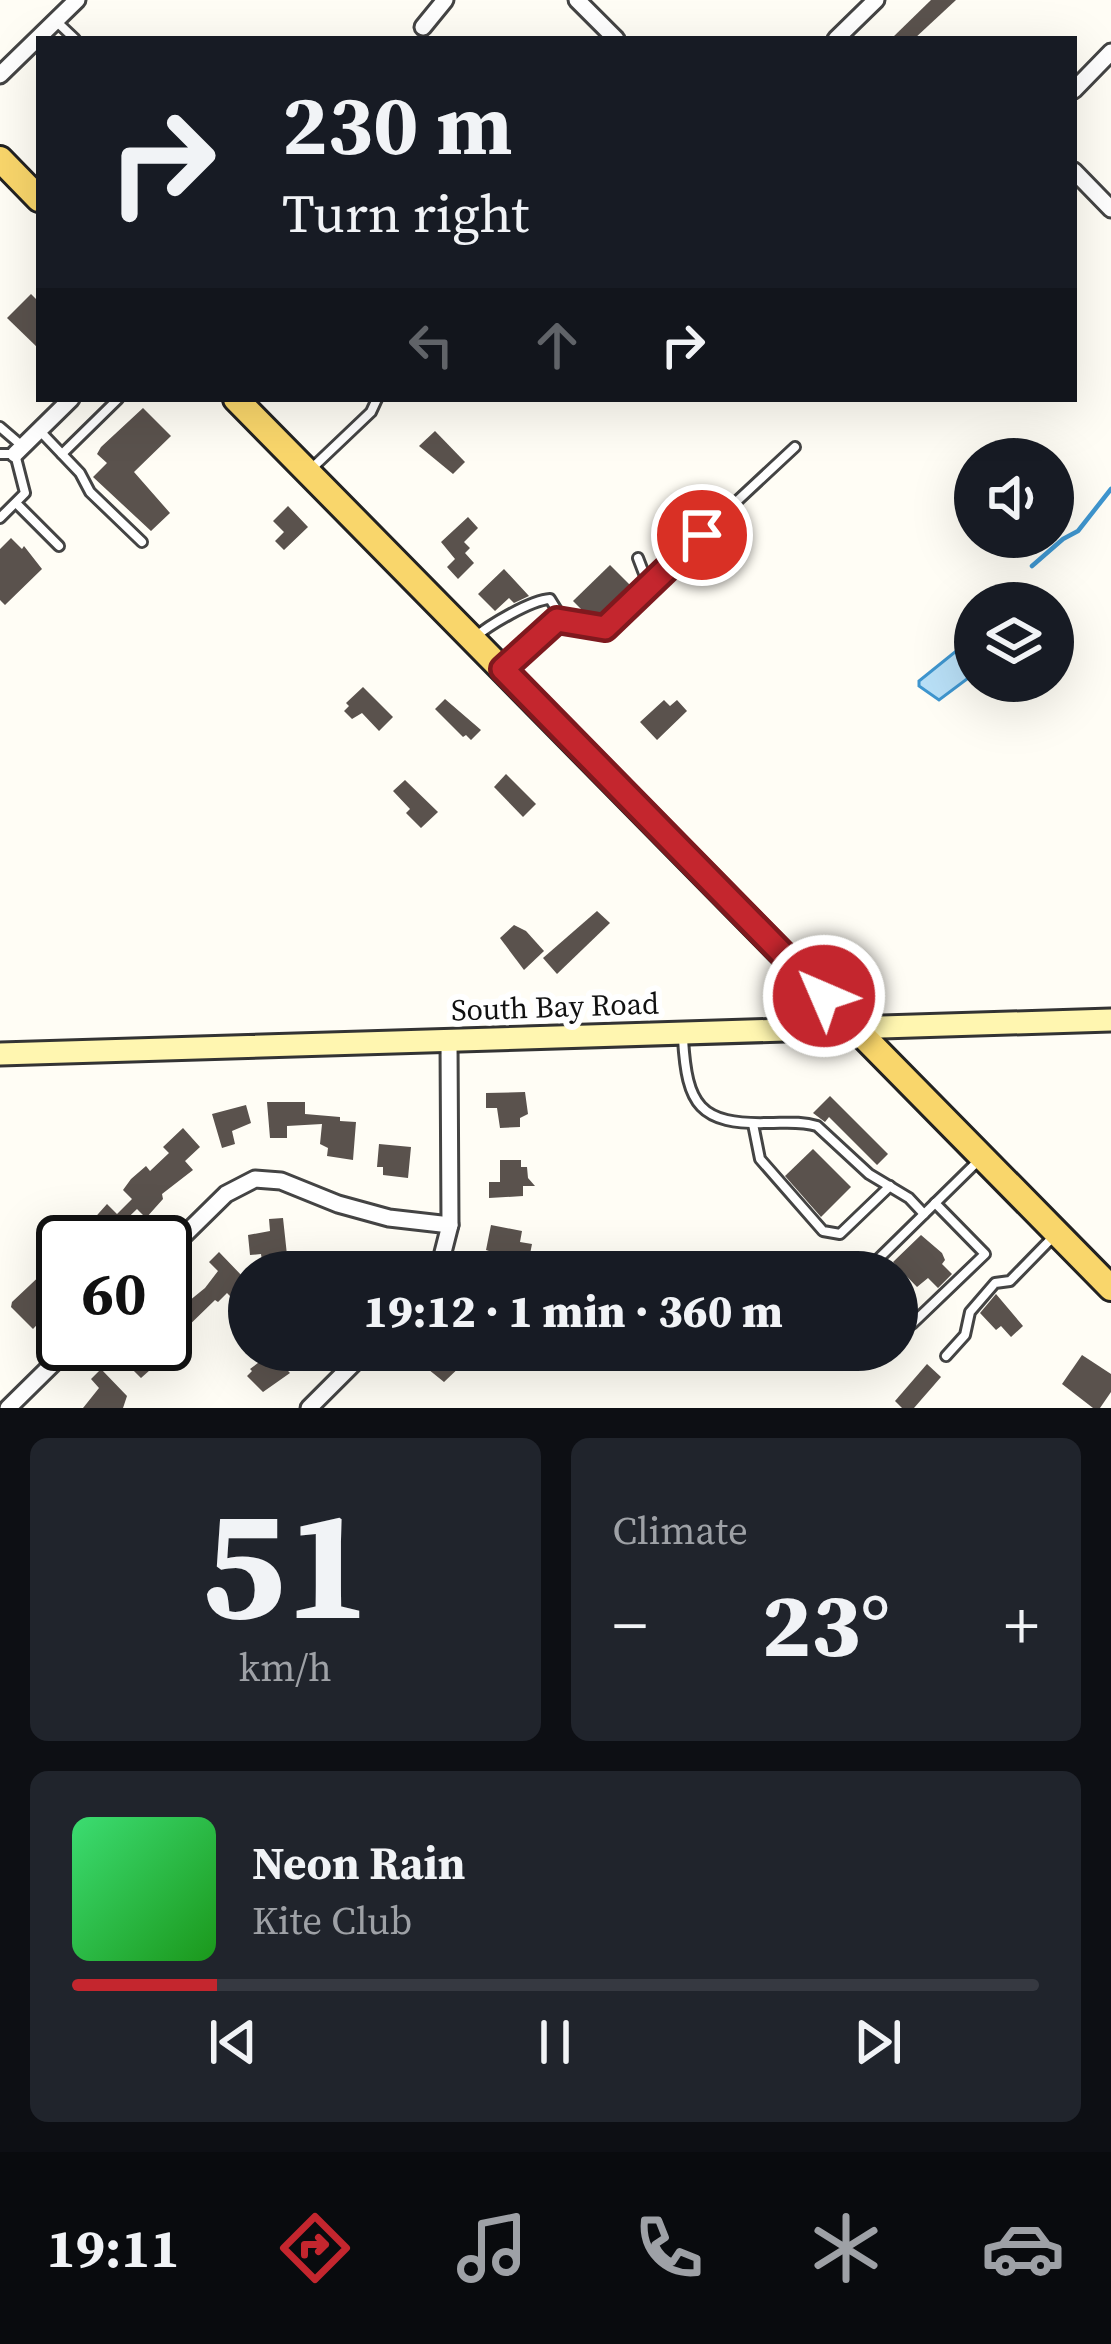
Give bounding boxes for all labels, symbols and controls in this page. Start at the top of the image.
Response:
text: 230 m [282,67,513,182]
icon: right [84,84,240,240]
text: Turn right [282,176,529,250]
icon: left [398,312,464,378]
icon: ahead [524,312,590,378]
icon: right [650,312,716,378]
map controls [954,438,1074,702]
button: sound [954,438,1074,558]
pin [651,484,753,586]
icon: arrive [669,502,735,568]
button: layers [954,582,1074,702]
position arrow [761,933,887,1059]
street label: South Bay Road [450,982,660,1031]
speed limit sign: 60 [36,1215,192,1371]
text: 19:12 · 1 min · 360 m [363,1280,783,1342]
text: 51 [201,1456,370,1670]
text: Climate [613,1504,748,1557]
text: 23° [761,1563,890,1686]
text: − [613,1580,647,1670]
text: + [1004,1580,1039,1670]
text: km/h [239,1641,332,1694]
text: Neon Rain [252,1832,465,1894]
text: Kite Club [252,1894,412,1947]
icon: previous [200,2009,266,2075]
icon: pause [522,2009,588,2075]
icon: next [845,2009,911,2075]
icon: directions [273,2206,357,2290]
icon: music [450,2206,534,2290]
icon: phone [627,2206,711,2290]
icon: climate [804,2206,888,2290]
icon: car [981,2206,1065,2290]
text: 19:11 [46,2211,180,2285]

